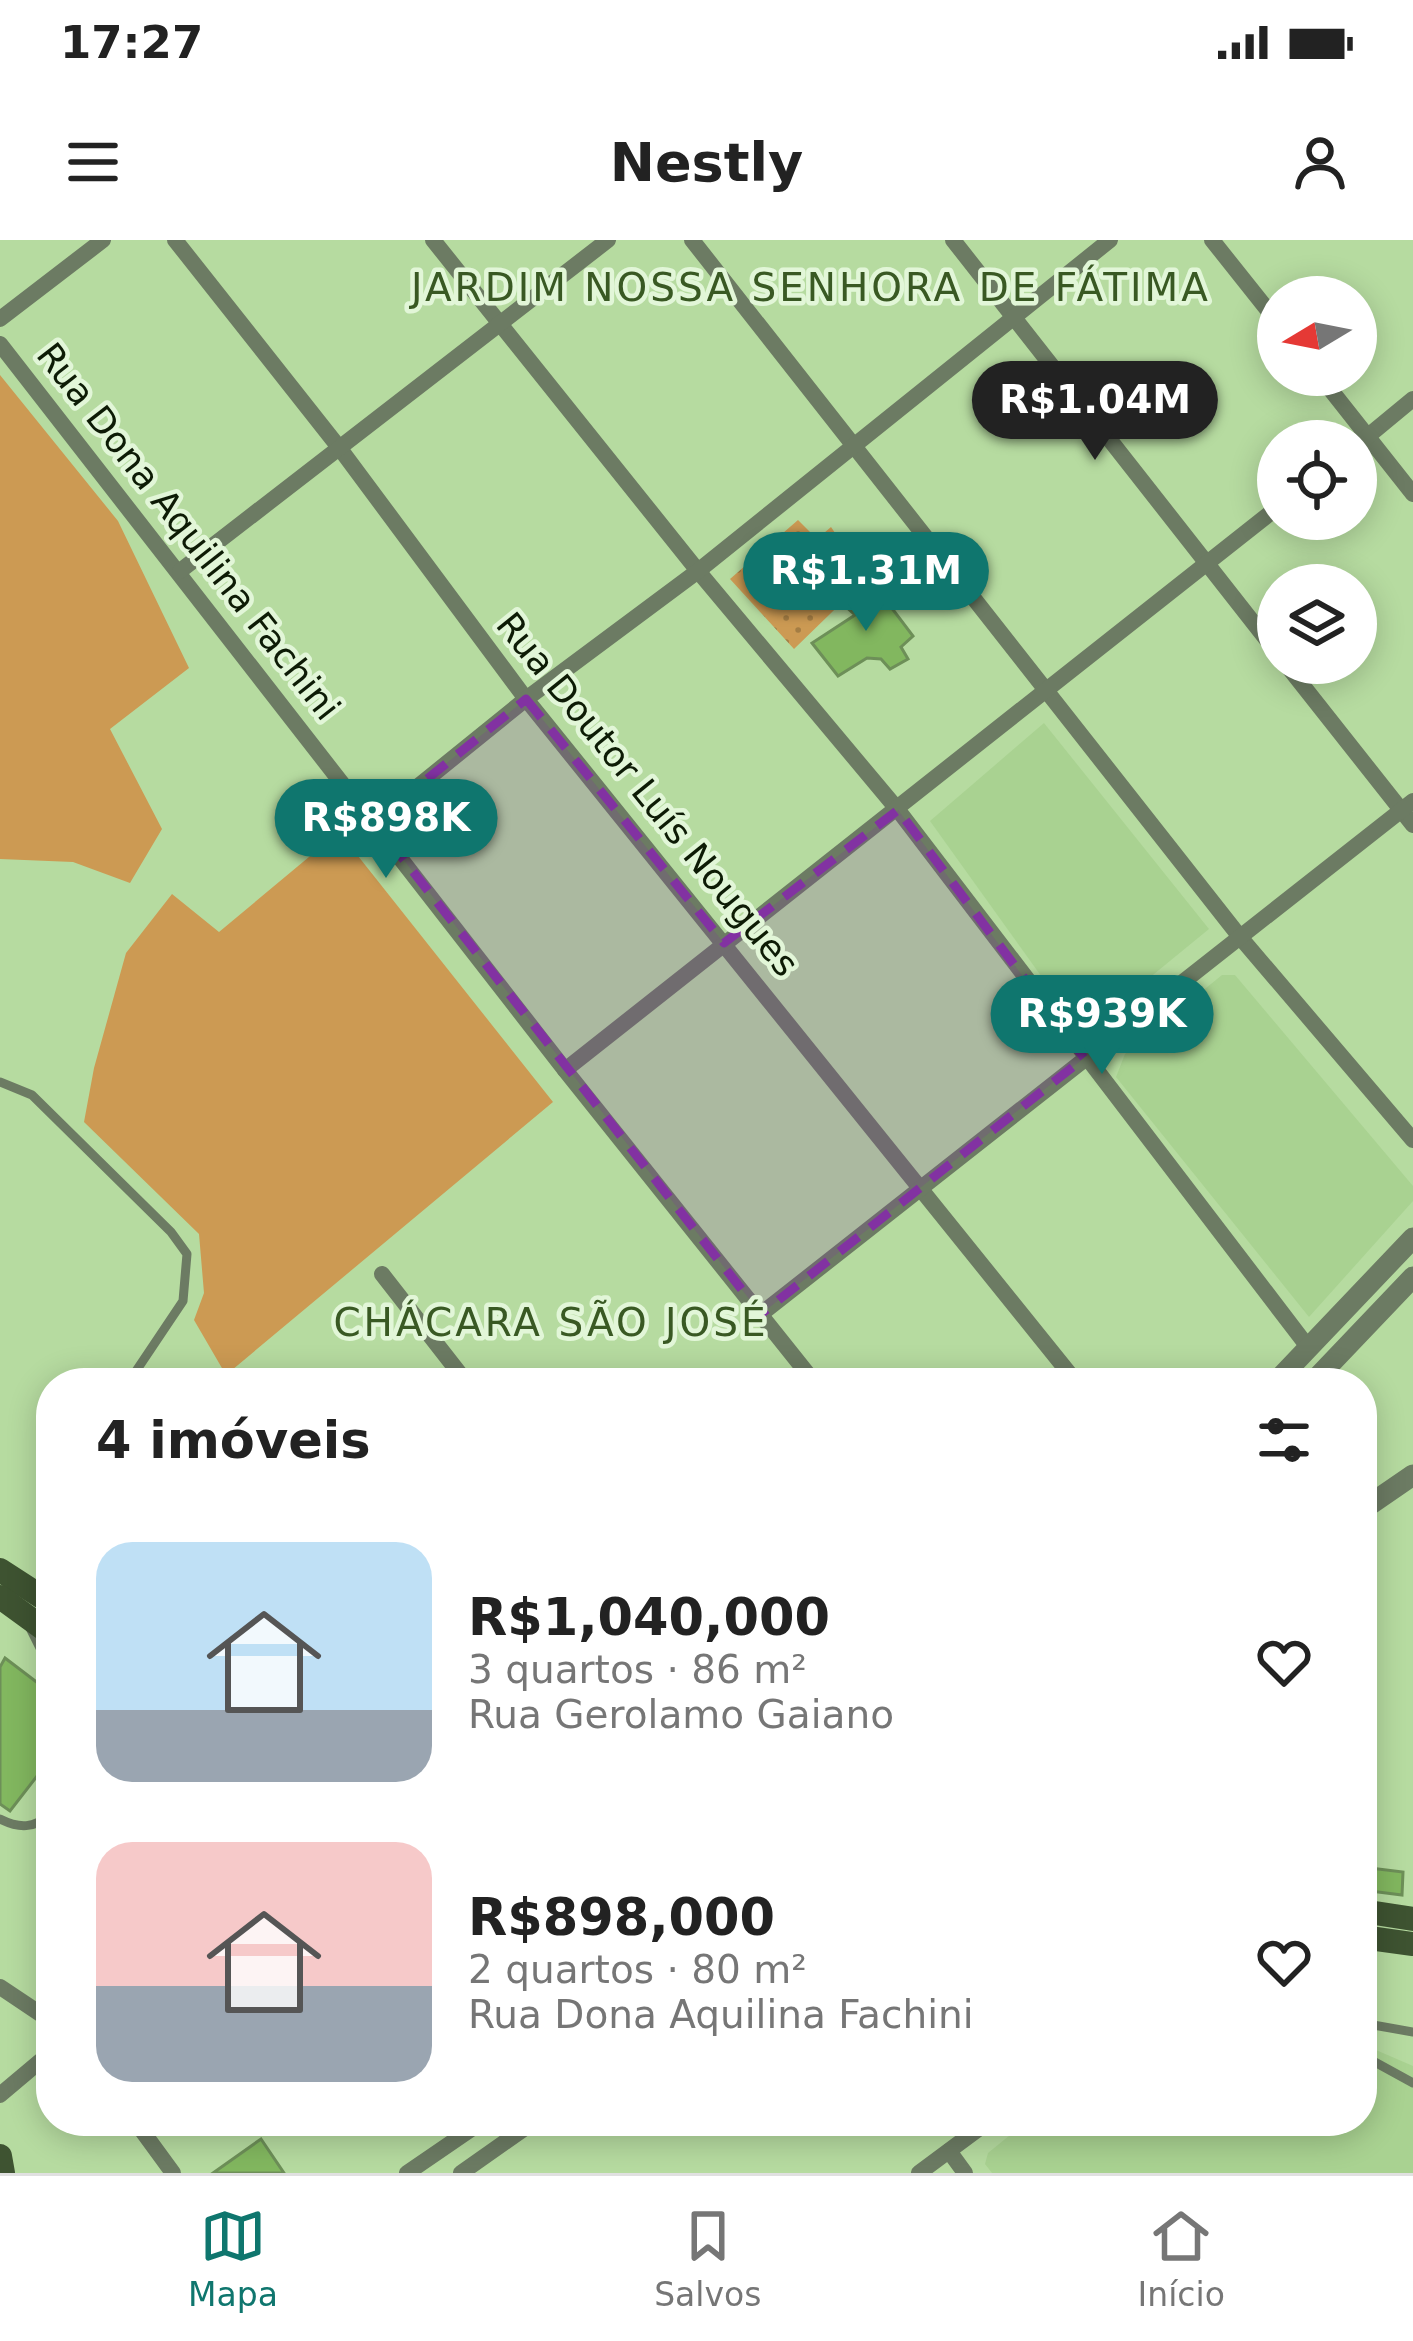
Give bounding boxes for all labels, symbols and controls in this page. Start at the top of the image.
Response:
text: 17:27 [60,16,203,69]
icon: menu [60,129,126,195]
icon: person [1287,129,1353,195]
text: Nestly [610,131,803,194]
district label: JARDIM NOSSA SENHORA DE FÁTIMA [408,264,1211,310]
north arrow [1257,276,1377,396]
map controls [1257,276,1377,684]
street label: Rua Dona Aquilina Fachini [29,335,348,728]
pin: R$1.04M [984,361,1206,463]
text: R$1.04M [999,377,1191,422]
button: locate [1257,420,1377,540]
pin: R$1.31M [755,532,977,634]
text: R$1.31M [770,548,962,593]
button: layers [1257,564,1377,684]
street label: Rua Doutor Luís Nougues [488,604,807,984]
pin: R$898K [288,779,484,881]
text: R$898K [302,795,470,840]
pin: R$939K [1004,975,1200,1077]
text: R$939K [1018,991,1186,1036]
district label: CHÁCARA SÃO JOSÉ [333,1299,769,1345]
icon: filters [1251,1407,1317,1473]
text: 4 imóveis [96,1411,371,1470]
text: R$1,040,000 [468,1588,830,1647]
icon: home [192,1590,336,1734]
icon: heart [1251,1629,1317,1695]
text: 3 quartos · 86 m² [468,1647,807,1692]
text: Rua Gerolamo Gaiano [468,1692,894,1737]
text: R$898,000 [468,1888,775,1947]
icon: home [192,1890,336,2034]
icon: heart [1251,1929,1317,1995]
text: 2 quartos · 80 m² [468,1947,807,1992]
text: Rua Dona Aquilina Fachini [468,1992,974,2037]
tab: Mapa [188,2203,278,2314]
tab: Salvos [654,2203,761,2314]
tab: Início [1138,2203,1225,2314]

